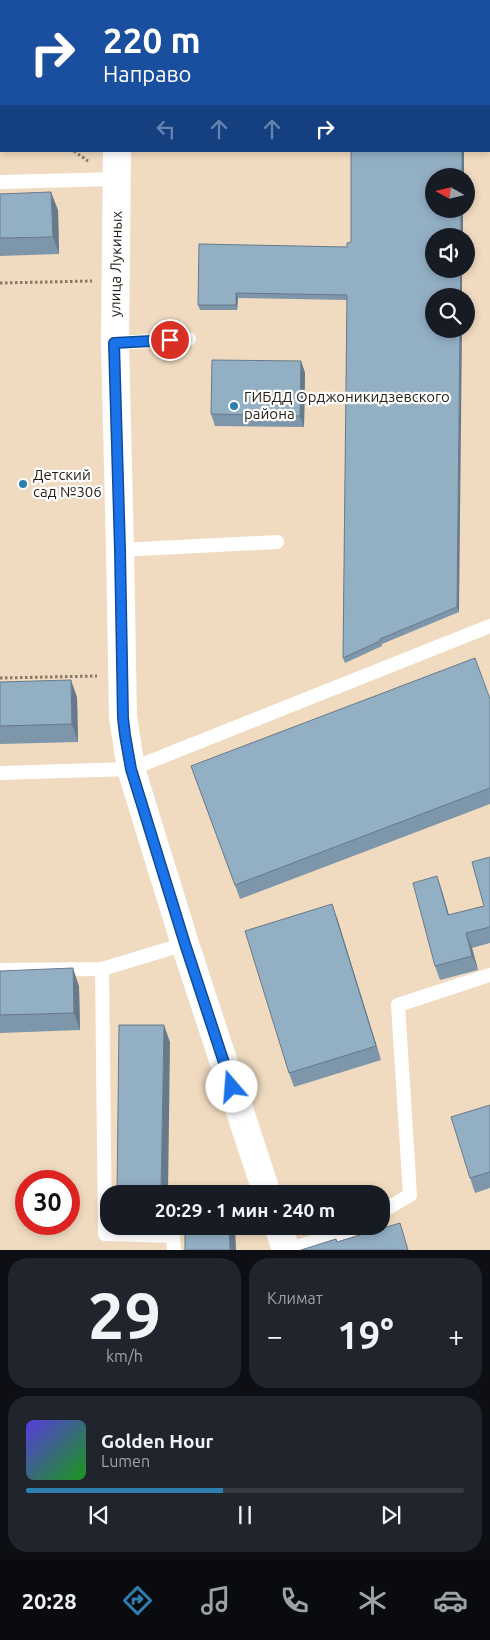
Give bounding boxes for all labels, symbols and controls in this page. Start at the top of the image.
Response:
icon: right [20,20,85,85]
text: 220 m [103,20,201,60]
text: Направо [103,61,191,86]
icon: left [152,115,180,143]
icon: ahead [205,115,233,143]
icon: ahead [258,115,286,143]
icon: right [311,115,339,143]
north arrow [425,168,475,218]
map controls [425,168,475,338]
street label: улица Лукиных [106,210,125,317]
button: sound [425,228,475,278]
button: search [425,288,475,338]
pin [149,319,191,361]
icon: arrive [156,326,184,354]
place label: ГИБДД Орджоникидзевского района [244,388,450,422]
marker: ГИБДД Орджоникидзевского района [228,400,240,412]
place label: Детский сад №306 [33,466,102,500]
marker: Детский сад №306 [17,478,29,490]
position arrow [205,1060,257,1112]
speed limit sign: 30 [15,1170,80,1235]
text: 20:29 · 1 мин · 240 m [155,1199,335,1221]
text: 29 [88,1278,161,1351]
text: Климат [267,1289,323,1307]
text: 19° [337,1314,394,1356]
text: − [267,1320,283,1351]
text: + [448,1320,464,1351]
text: km/h [106,1347,143,1365]
text: Golden Hour [101,1430,213,1452]
text: Lumen [101,1452,150,1470]
icon: previous [85,1501,113,1529]
icon: pause [231,1501,259,1529]
icon: next [377,1501,405,1529]
icon: directions [120,1583,155,1618]
icon: music [198,1583,233,1618]
icon: phone [277,1583,312,1618]
icon: climate [355,1583,390,1618]
icon: car [433,1583,468,1618]
text: 20:28 [22,1588,77,1613]

